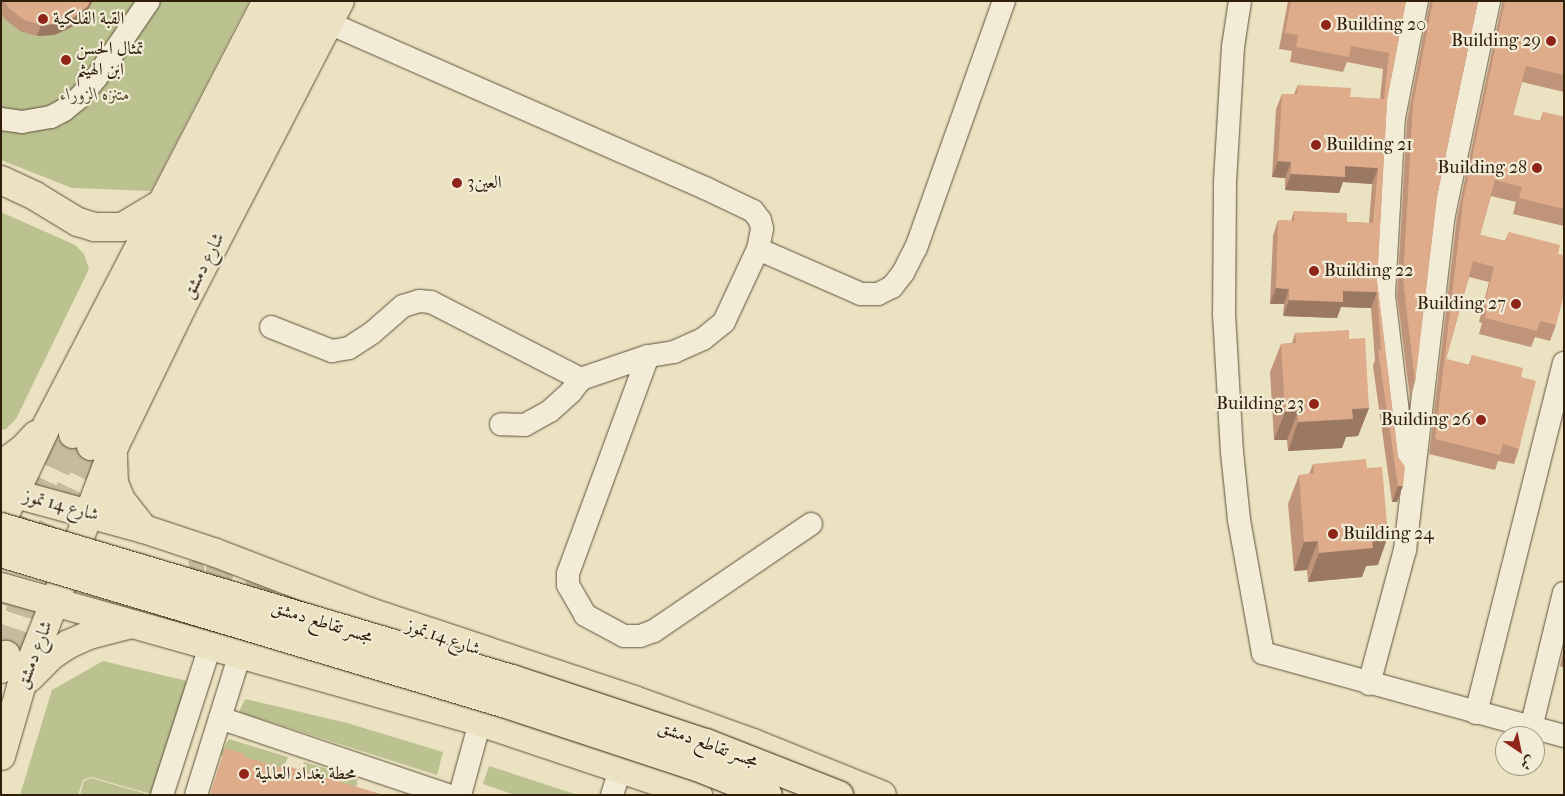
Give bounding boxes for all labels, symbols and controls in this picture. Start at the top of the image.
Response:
place label: القبة الفلكية [53,8,124,30]
marker: القبة الفلكية [37,13,49,25]
place label: Building 20 [1336,14,1426,36]
marker: Building 20 [1320,19,1332,31]
place label: Building 29 [1451,30,1541,52]
marker: Building 29 [1545,35,1557,47]
place label: تمثال الحسن ابن الهيثم [76,39,144,82]
marker: تمثال الحسن ابن الهيثم [60,54,72,66]
park label: متنزه الزوراء [60,84,130,106]
place label: Building 21 [1326,134,1413,156]
marker: Building 21 [1310,139,1322,151]
place label: Building 28 [1438,157,1527,179]
marker: Building 28 [1531,162,1543,174]
place label: العين3 [467,172,502,194]
marker: العين3 [451,177,463,189]
street label: شارع دمشق [178,229,230,303]
place label: Building 22 [1324,260,1414,282]
marker: Building 22 [1308,265,1320,277]
place label: Building 27 [1417,293,1506,315]
marker: Building 27 [1510,298,1522,310]
place label: Building 23 [1216,393,1304,415]
marker: Building 23 [1308,398,1320,410]
place label: Building 26 [1381,409,1471,431]
marker: Building 26 [1475,414,1487,426]
street label: شارع 14 تموز [21,486,101,526]
place label: Building 24 [1343,523,1434,545]
marker: Building 24 [1327,528,1339,540]
street label: مجسر تقاطع دمشق [269,597,375,649]
street label: شارع 14 تموز [403,615,483,661]
street label: شارع دمشق [12,618,58,692]
street label: مجسر تقاطع دمشق [655,717,761,773]
north arrow [1495,726,1545,776]
text: ش [1518,752,1539,774]
place label: محطة بغداد العالمية [255,763,356,785]
marker: محطة بغداد العالمية [237,767,251,781]

